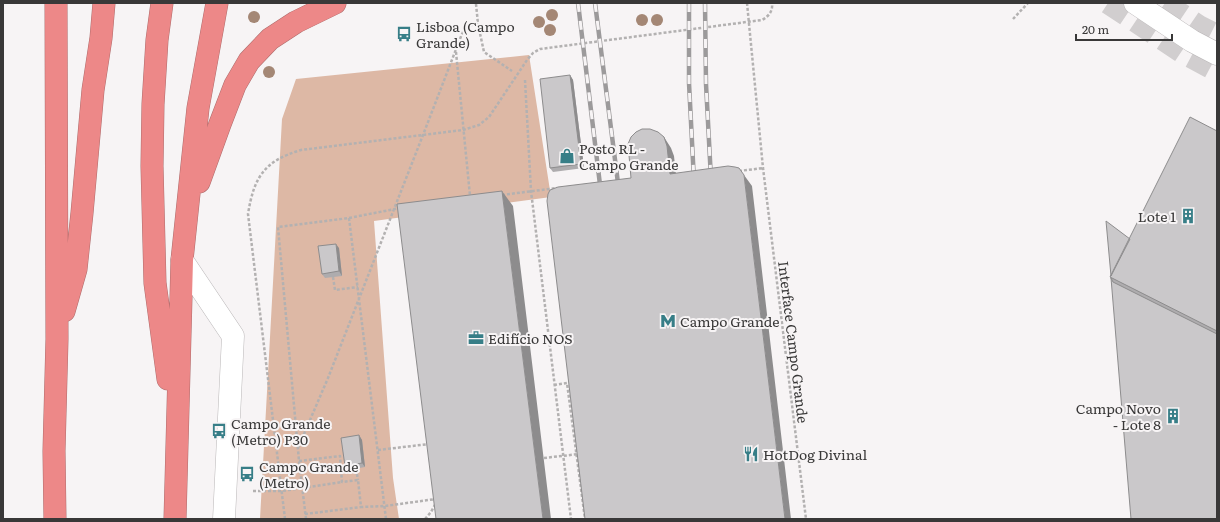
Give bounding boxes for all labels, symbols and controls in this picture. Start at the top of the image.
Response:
place label: Lisboa (Campo Grande) [416,16,515,52]
scale bar [1076,16,1172,42]
text: 20 m [1082,20,1109,38]
bus stop icon: Lisboa (Campo Grande) [395,25,413,43]
place label: Posto RL - Campo Grande [579,138,679,174]
shop icon: Posto RL - Campo Grande [558,147,576,165]
place label: Lote 1 [1138,206,1176,226]
building icon: Lote 1 [1179,207,1197,225]
street label: Interface Campo Grande [774,260,814,424]
place label: Campo Grande [680,311,780,331]
metro station icon: Campo Grande [659,312,677,330]
place label: Edifício NOS [488,328,573,348]
office icon: Edifício NOS [467,329,485,347]
place label: Campo Novo - Lote 8 [1076,398,1161,434]
building icon: Campo Novo - Lote 8 [1164,407,1182,425]
place label: Campo Grande (Metro) P30 [231,413,331,449]
bus stop icon: Campo Grande (Metro) P30 [210,422,228,440]
place label: HotDog Divinal [763,444,867,464]
restaurant icon: HotDog Divinal [742,445,760,463]
place label: Campo Grande (Metro) [259,456,359,492]
bus stop icon: Campo Grande (Metro) [238,465,256,483]

